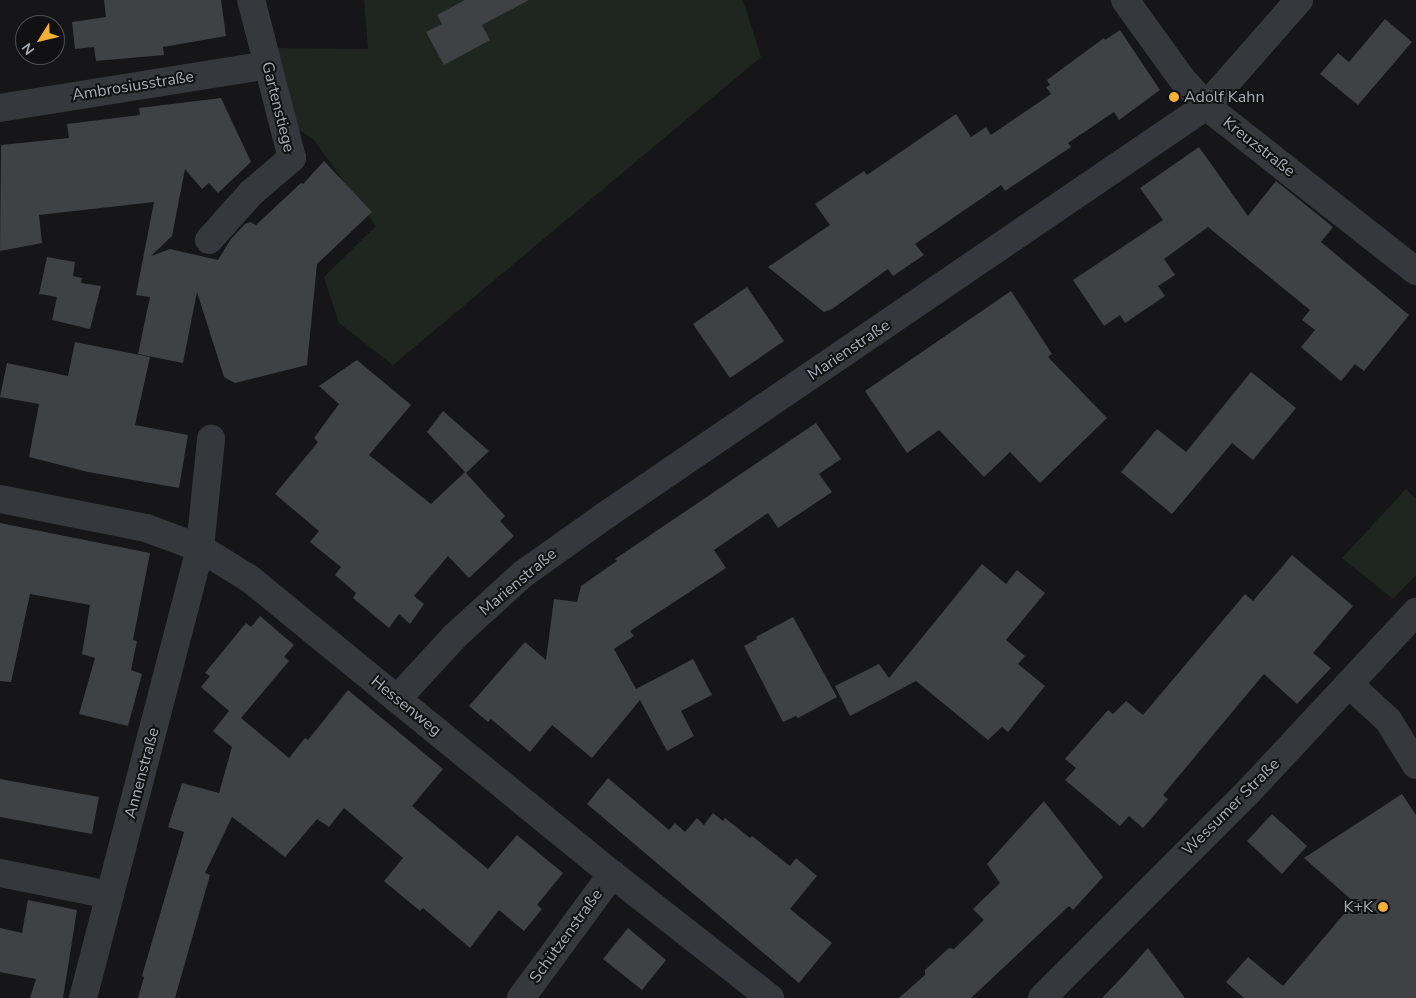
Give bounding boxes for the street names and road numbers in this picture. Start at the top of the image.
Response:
street label: Gartenstiege [257,60,299,154]
street label: Ambrosiusstraße [71,67,195,105]
street label: Kreuzstraße [1219,113,1299,181]
street label: Marienstraße [804,316,894,384]
street label: Marienstraße [475,544,561,620]
street label: Hessenweg [367,672,445,740]
street label: Annenstraße [121,726,163,820]
street label: Wessumer Straße [1178,754,1284,860]
street label: Schützenstraße [525,885,607,987]

